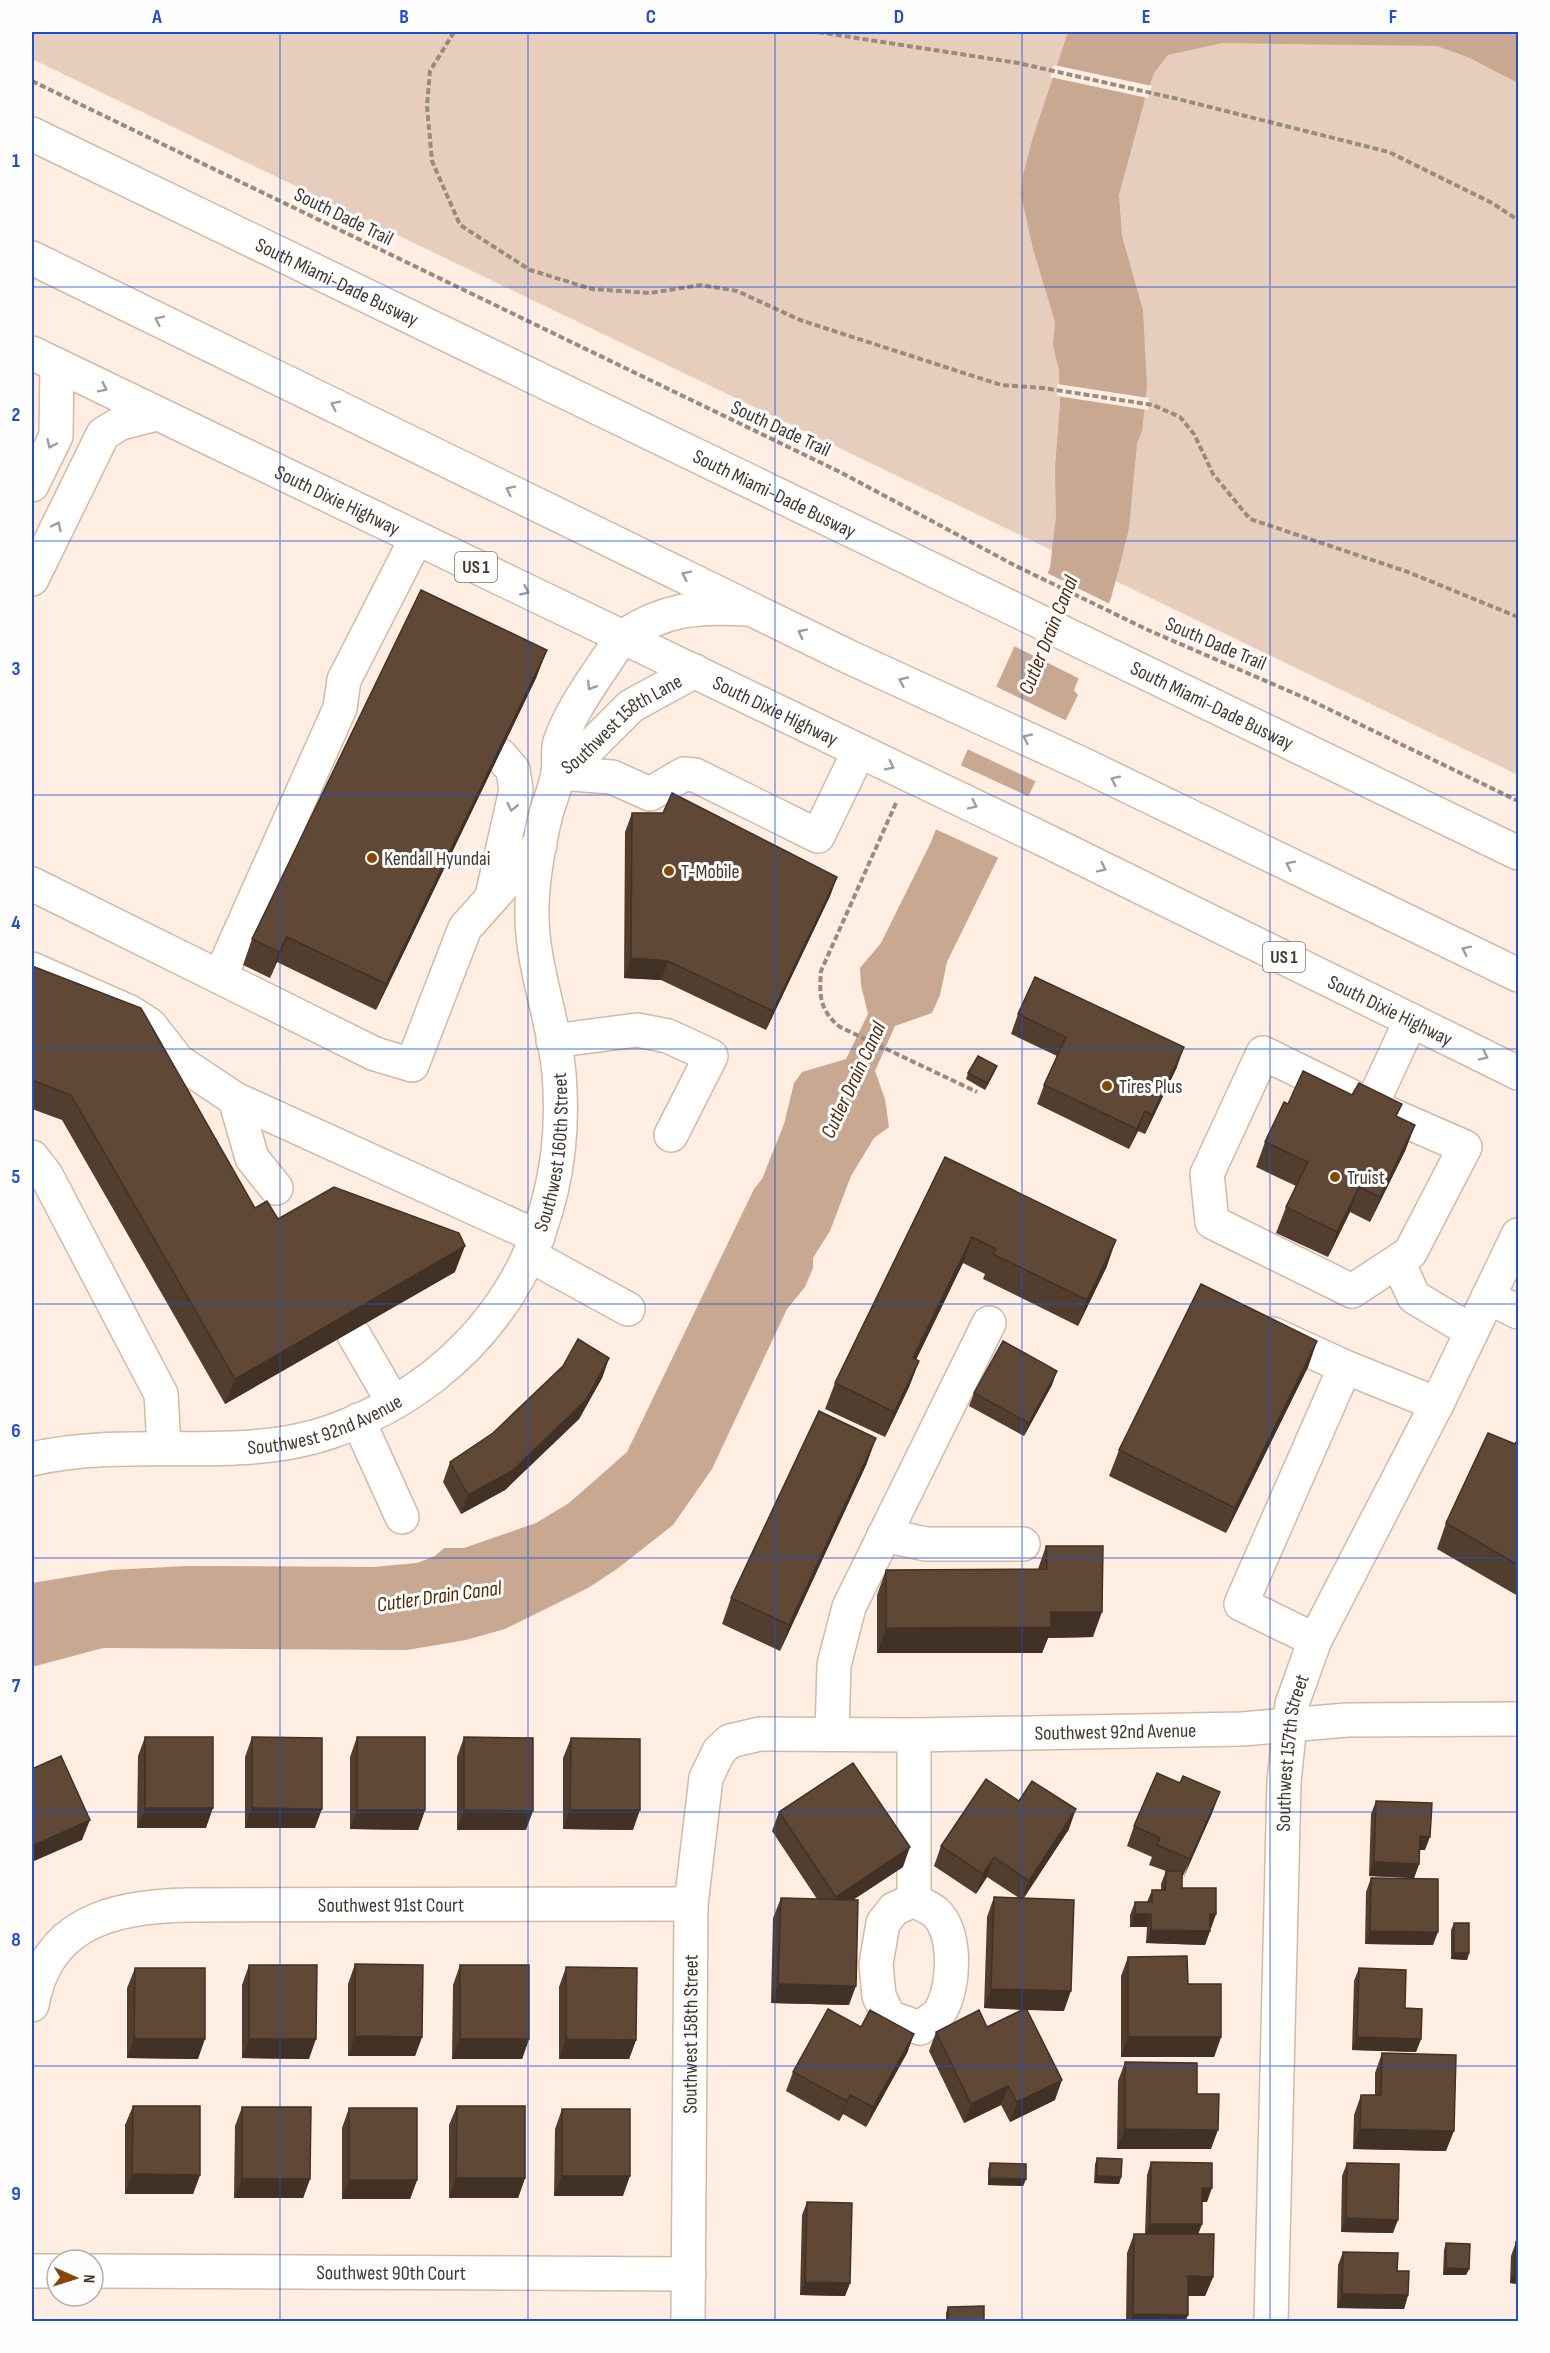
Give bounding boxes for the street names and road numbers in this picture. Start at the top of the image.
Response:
street label: South Dade Trail [290,183,397,251]
street label: South Miami-Dade Busway [251,233,422,332]
street label: South Dade Trail [727,395,834,462]
street label: South Miami-Dade Busway [689,445,860,544]
street label: South Dixie Highway [271,461,404,541]
road number: US 1 [455,552,497,582]
street label: South Dade Trail [1162,612,1270,676]
street label: South Miami-Dade Busway [1126,656,1297,756]
street label: Southwest 158th Lane [557,669,686,780]
street label: South Dixie Highway [709,671,842,752]
road number: US 1 [1263,942,1305,972]
street label: South Dixie Highway [1324,970,1456,1052]
street label: Southwest 160th Street [529,1072,573,1235]
street label: Southwest 92nd Avenue [247,1390,407,1460]
street label: Southwest 157th Street [1272,1671,1315,1832]
street label: Southwest 92nd Avenue [1034,1719,1197,1746]
street label: Southwest 91st Court [318,1893,464,1918]
street label: Southwest 158th Street [678,1954,704,2114]
street label: Southwest 90th Court [316,2261,466,2286]

